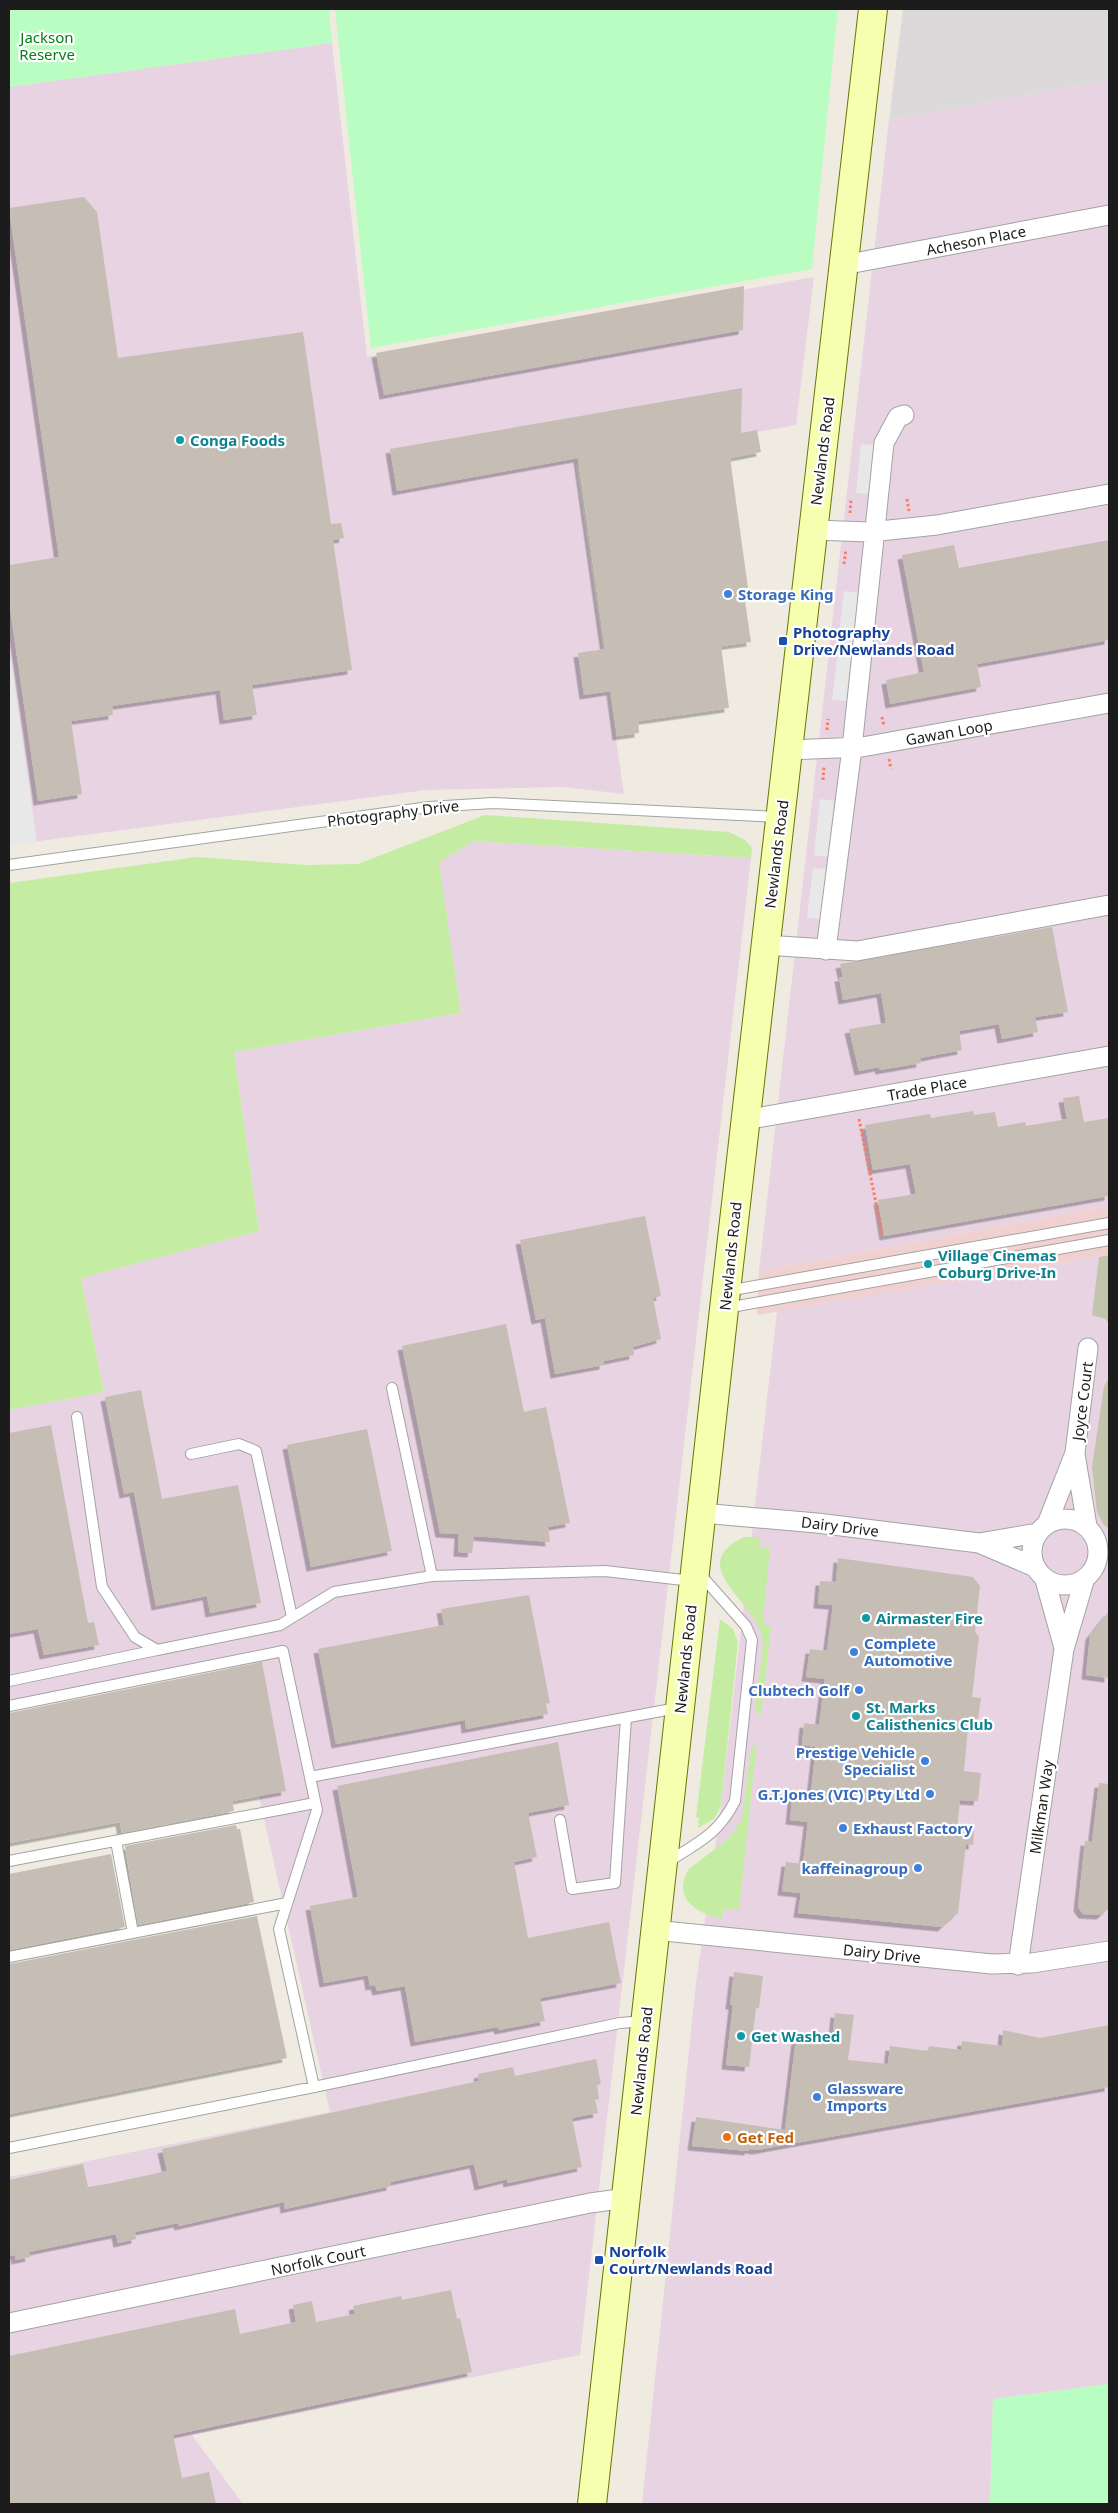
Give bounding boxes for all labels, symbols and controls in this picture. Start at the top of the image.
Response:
park label: Jackson Reserve [18,27,75,64]
street label: Acheson Place [925,221,1027,259]
street label: Newlands Road [805,396,839,506]
place label: Conga Foods [190,430,285,450]
marker: Conga Foods [174,434,186,446]
place label: Storage King [738,584,834,604]
marker: Storage King [722,588,734,600]
place label: Photography Drive/Newlands Road [793,622,954,659]
marker: Photography Drive/Newlands Road [777,635,789,647]
street label: Gawan Loop [904,715,994,749]
street label: Photography Drive [326,795,460,831]
street label: Newlands Road [759,799,793,909]
street label: Trade Place [886,1071,968,1105]
street label: Newlands Road [714,1201,746,1311]
place label: Village Cinemas Coburg Drive-In [938,1245,1056,1282]
marker: Village Cinemas Coburg Drive-In [922,1258,934,1270]
street label: Joyce Court [1067,1360,1097,1444]
street label: Dairy Drive [800,1511,880,1541]
street label: Newlands Road [669,1604,701,1714]
place label: Airmaster Fire [876,1608,983,1628]
marker: Airmaster Fire [860,1612,872,1624]
place label: Complete Automotive [864,1633,953,1670]
marker: Complete Automotive [848,1646,860,1658]
place label: Clubtech Golf [748,1680,850,1700]
marker: Clubtech Golf [853,1684,865,1696]
place label: St. Marks Calisthenics Club [866,1697,993,1734]
marker: St. Marks Calisthenics Club [850,1710,862,1722]
place label: Prestige Vehicle Specialist [796,1742,915,1779]
marker: Prestige Vehicle Specialist [919,1755,931,1767]
street label: Milkman Way [1025,1758,1058,1855]
place label: G.T.Jones (VIC) Pty Ltd [758,1784,920,1804]
marker: G.T.Jones (VIC) Pty Ltd [924,1788,936,1800]
place label: Exhaust Factory [853,1818,973,1838]
marker: Exhaust Factory [837,1822,849,1834]
place label: kaffeinagroup [801,1858,908,1878]
marker: kaffeinagroup [912,1862,924,1874]
street label: Dairy Drive [842,1939,922,1967]
street label: Newlands Road [625,2006,657,2116]
place label: Get Washed [751,2026,840,2046]
marker: Get Washed [735,2030,747,2042]
place label: Glassware Imports [827,2078,904,2115]
marker: Glassware Imports [811,2091,823,2103]
place label: Get Fed [737,2127,794,2147]
marker: Get Fed [721,2131,733,2143]
street label: Norfolk Court [269,2240,368,2280]
place label: Norfolk Court/Newlands Road [609,2241,773,2278]
marker: Norfolk Court/Newlands Road [593,2254,605,2266]

